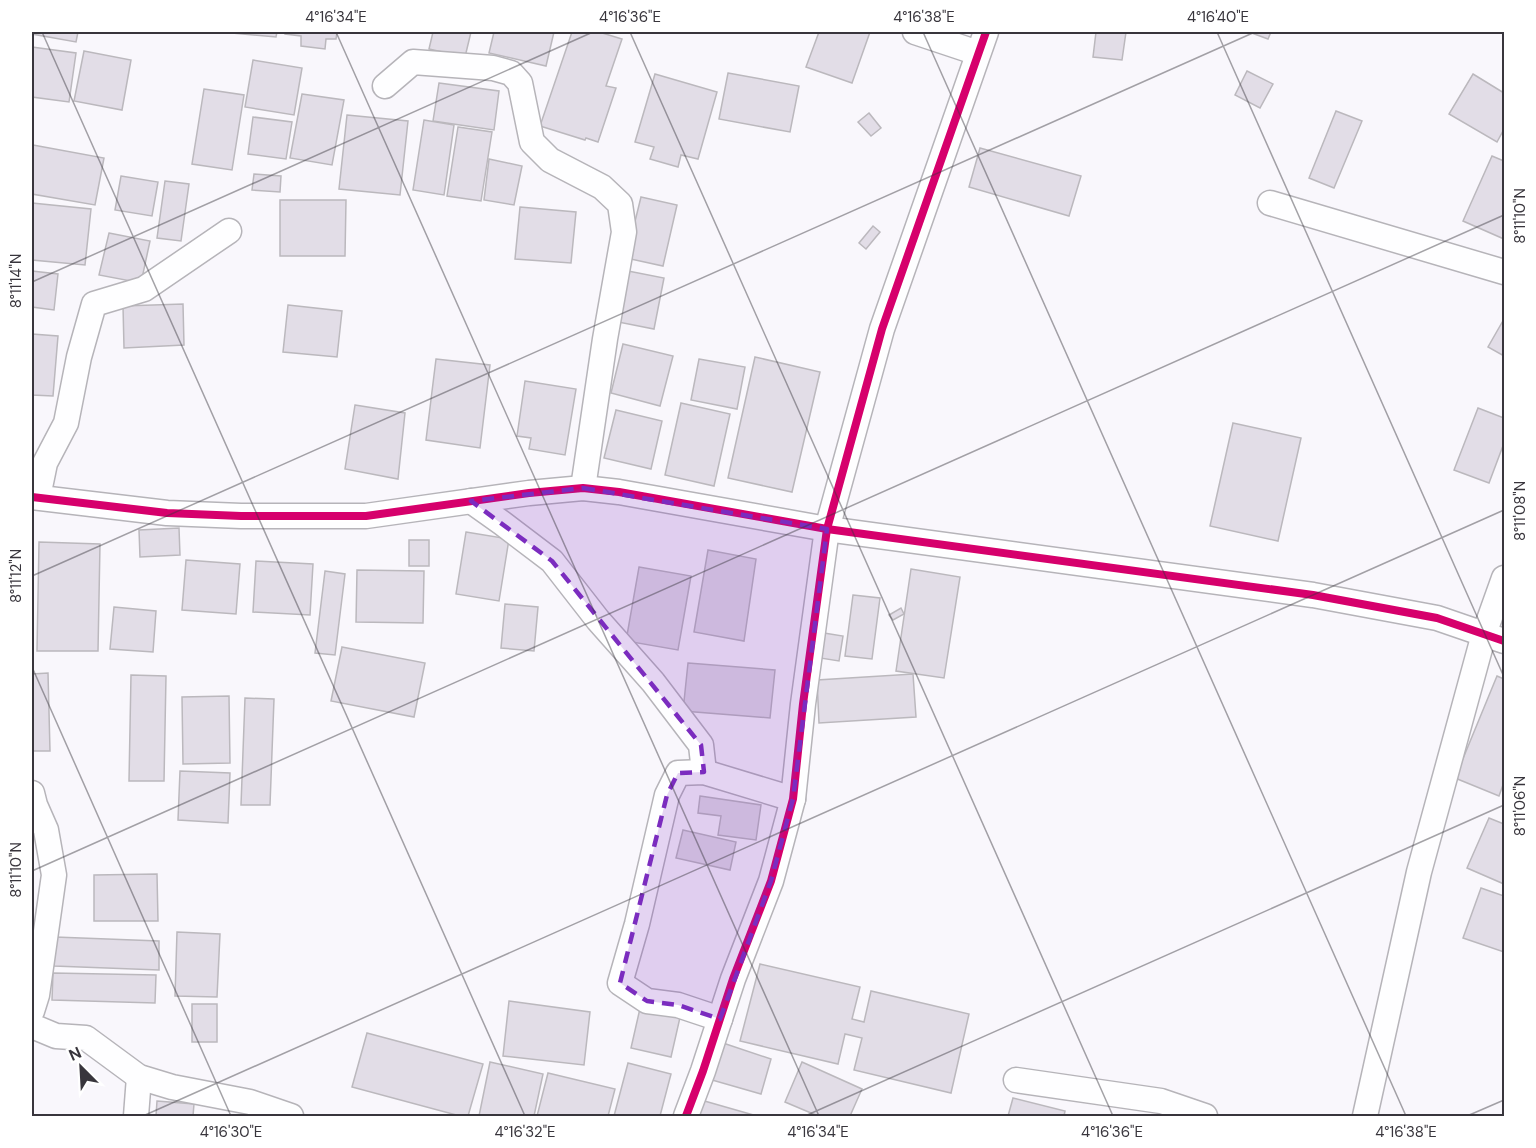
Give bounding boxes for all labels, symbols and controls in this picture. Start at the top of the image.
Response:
text: 4°16'34"E [305,7,367,27]
text: 4°16'36"E [599,7,661,27]
text: 4°16'38"E [893,7,955,27]
text: 4°16'40"E [1187,7,1249,27]
text: 8°11'10"N [1510,188,1530,244]
text: 8°11'14"N [6,254,26,308]
text: 8°11'08"N [1510,481,1530,541]
text: 8°11'12"N [6,549,26,603]
text: 8°11'06"N [1510,776,1530,836]
text: 8°11'10"N [6,842,26,898]
north arrow [51,1037,111,1097]
text: N [66,1042,85,1066]
text: 4°16'30"E [200,1122,262,1142]
text: 4°16'32"E [494,1122,556,1142]
text: 4°16'34"E [787,1122,849,1142]
text: 4°16'36"E [1081,1122,1143,1142]
text: 4°16'38"E [1375,1122,1437,1142]

